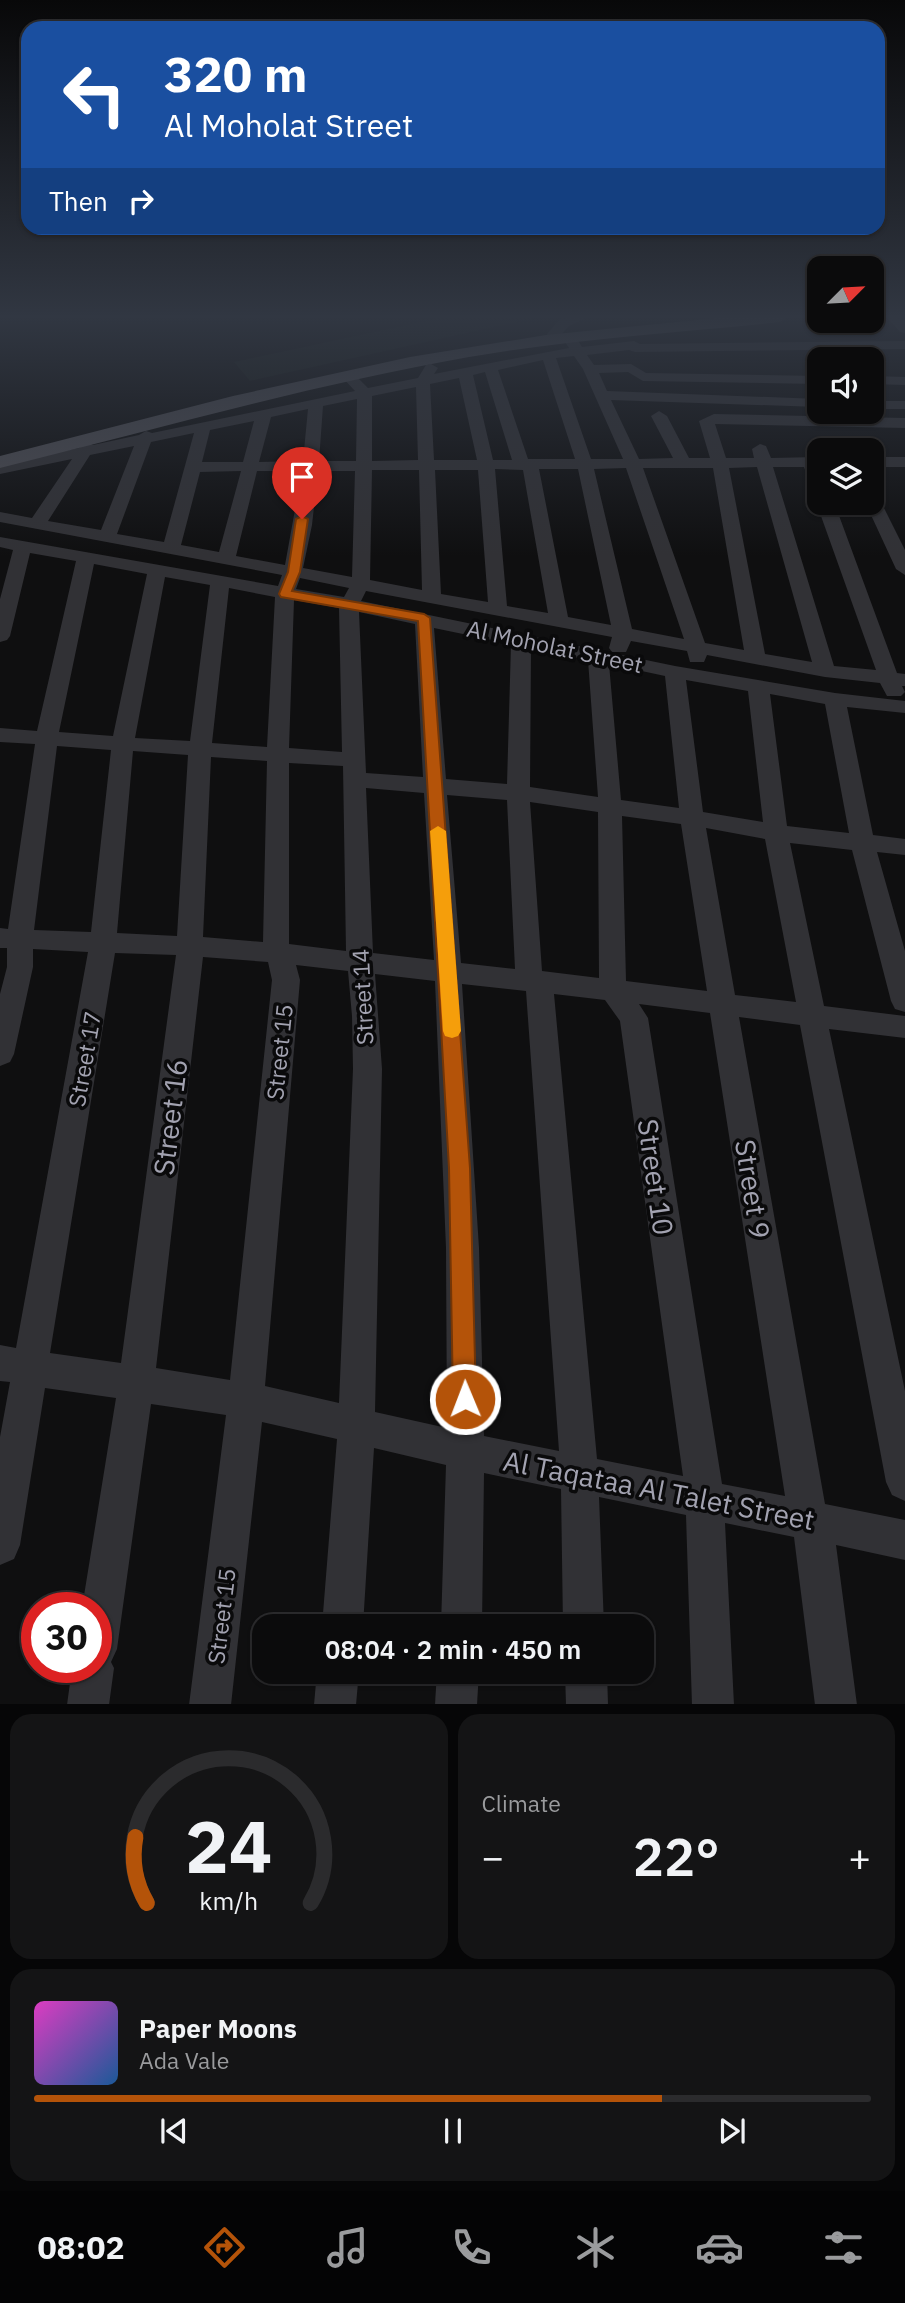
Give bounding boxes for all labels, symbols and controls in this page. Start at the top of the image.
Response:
text: 320 m [164,42,308,105]
icon: left [49,49,140,140]
text: Al Moholat Street [164,104,413,146]
icon: right [122,182,160,220]
text: Then [49,184,108,218]
north arrow [807,256,884,332]
map controls [807,256,884,515]
button: sound [807,347,884,424]
button: layers [807,438,884,515]
pin [272,447,332,519]
icon: arrive [283,458,321,496]
street label: Al Moholat Street [464,613,646,679]
street label: Street 14 [345,948,379,1046]
street label: Street 15 [259,1003,299,1101]
street label: Street 17 [61,1009,107,1109]
street label: Street 16 [145,1057,195,1177]
street label: Street 10 [630,1116,682,1238]
street label: Street 9 [727,1137,779,1241]
position arrow [428,1362,502,1436]
street label: Al Taqataa Al Talet Street [500,1442,818,1538]
street label: Street 15 [200,1566,242,1666]
speed limit sign: 30 [21,1592,112,1683]
text: 08:04 · 2 min · 450 m [325,1632,581,1666]
text: Climate [482,1788,561,1818]
text: 24 [185,1798,272,1893]
text: 22° [633,1823,720,1890]
text: − [482,1832,504,1881]
text: + [848,1832,871,1881]
text: km/h [199,1883,258,1916]
text: Paper Moons [139,2011,297,2045]
text: Ada Vale [139,2045,229,2075]
icon: previous [155,2112,193,2150]
icon: pause [434,2112,472,2150]
icon: next [713,2112,751,2150]
icon: directions [200,2223,249,2272]
icon: music [323,2223,372,2272]
icon: phone [447,2223,496,2272]
icon: climate [571,2223,620,2272]
icon: car [695,2223,744,2272]
icon: filters [819,2223,868,2272]
text: 08:02 [37,2226,125,2268]

